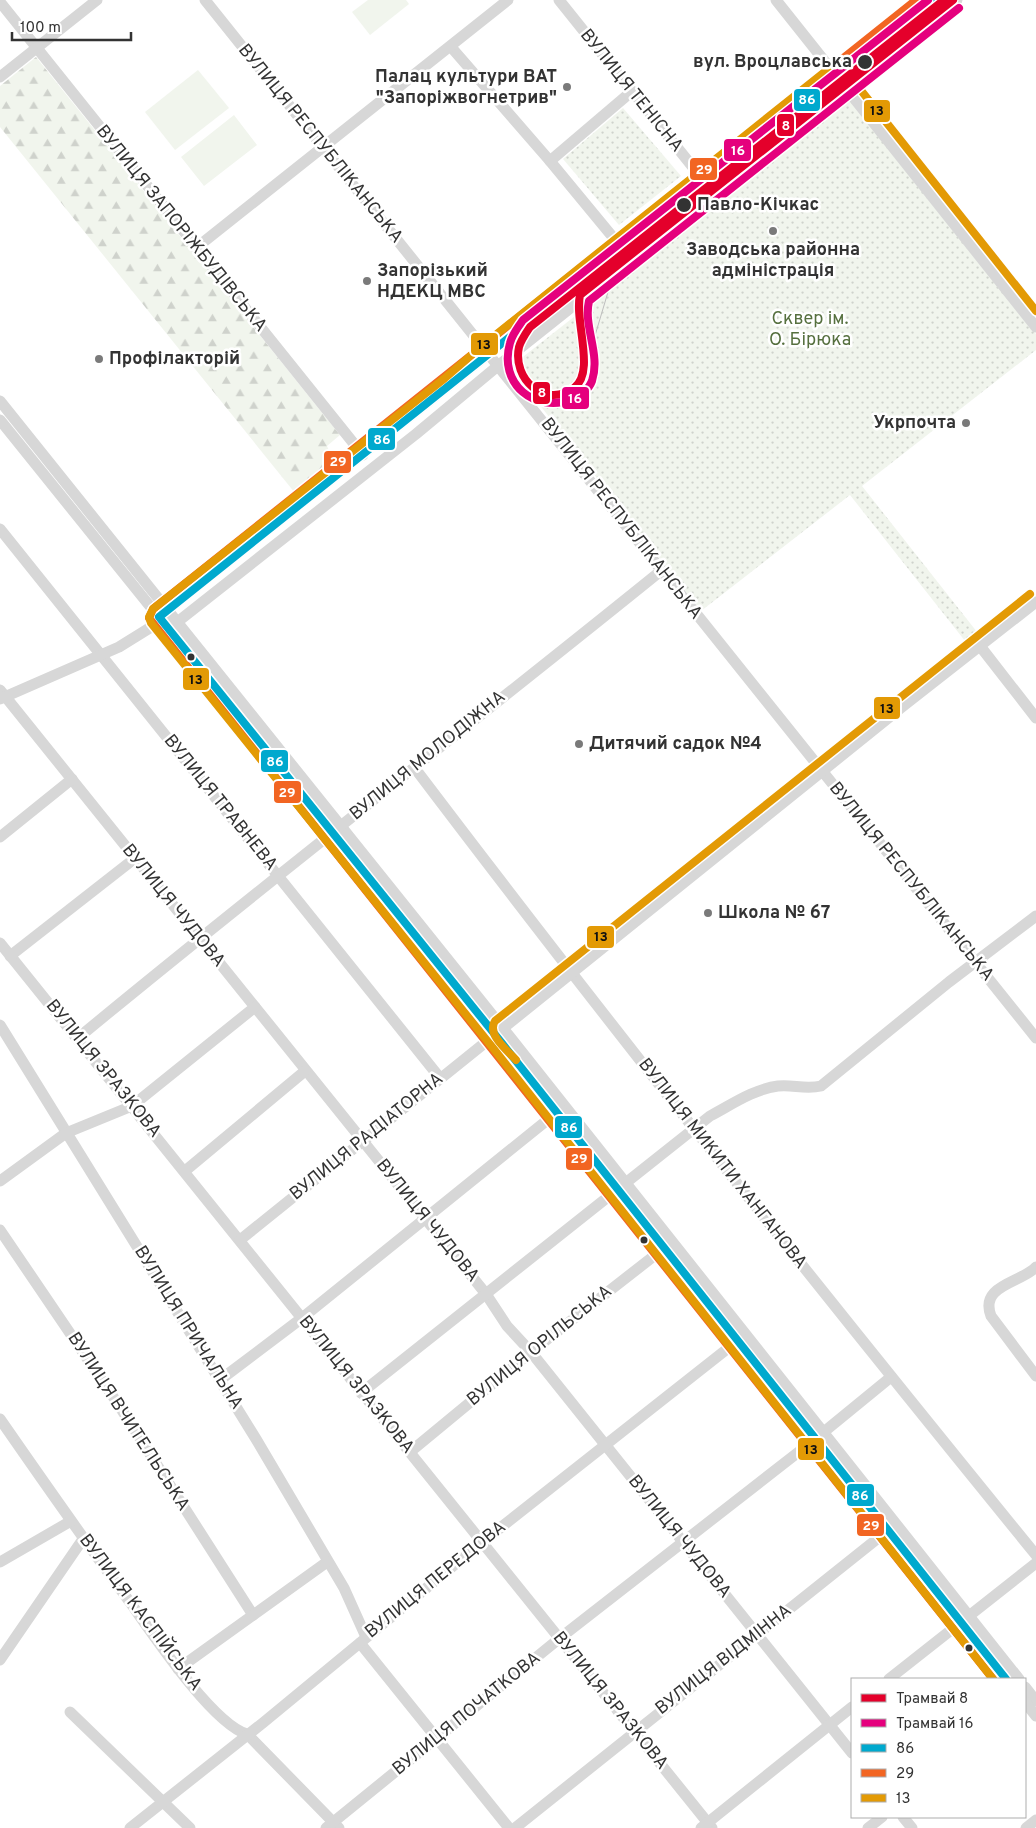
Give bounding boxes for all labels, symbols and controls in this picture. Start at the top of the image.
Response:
scale bar [12,10,131,42]
text: 100 m [20,19,61,38]
street label: ВУЛИЦЯ ТЕНІСНА [574,25,688,157]
street label: ВУЛИЦЯ РЕСПУБЛІКАНСЬКА [232,40,408,248]
place label: вул. Вроцлавська [693,51,852,74]
marker: вул. Вроцлавська [856,53,874,71]
place label: Палац культури ВАТ "Запоріжвогнетрив" [375,66,557,110]
marker: Палац культури ВАТ "Запоріжвогнетрив" [561,81,573,93]
line badge: 86 [793,88,821,112]
text: 86 [798,92,816,109]
line badge: 13 [863,99,891,123]
text: 13 [870,103,884,120]
line badge: 8 [776,113,795,137]
text: 8 [782,118,790,135]
street label: ВУЛИЦЯ ЗАПОРІЖБУДІВСЬКА [90,121,272,337]
line badge: 16 [723,138,752,162]
text: 16 [731,143,745,160]
line badge: 29 [689,157,718,181]
text: 29 [695,162,713,179]
place label: Павло-Кічкас [697,194,819,217]
marker: Павло-Кічкас [675,196,693,214]
marker: Заводська районна адміністрація [767,225,779,237]
place label: Заводська районна адміністрація [686,239,860,283]
place label: Запорізький НДЕКЦ МВС [377,260,488,304]
marker: Запорізький НДЕКЦ МВС [361,275,373,287]
park label: Сквер ім. О. Бірюка [769,308,851,352]
line badge: 13 [470,332,499,356]
text: 13 [477,337,491,354]
place label: Профілакторій [109,348,240,371]
marker: Профілакторій [93,353,105,365]
line badge: 8 [532,381,551,405]
text: 8 [538,385,546,402]
line badge: 16 [561,386,590,410]
text: 16 [568,391,582,408]
place label: Укрпочта [873,412,956,435]
street label: ВУЛИЦЯ РЕСПУБЛІКАНСЬКА [535,413,707,625]
marker: Укрпочта [960,417,972,429]
line badge: 86 [367,427,396,451]
text: 86 [373,432,391,449]
line badge: 29 [323,450,352,474]
text: 29 [329,454,347,471]
unlabelled marker [186,652,196,662]
line badge: 13 [182,667,210,691]
text: 13 [189,672,203,689]
street label: ВУЛИЦЯ МОЛОДІЖНА [345,686,511,826]
line badge: 13 [873,696,901,720]
text: 13 [880,701,894,718]
street label: ВУЛИЦЯ ТРАВНЕВА [158,730,282,876]
place label: Дитячий садок №4 [589,733,762,756]
marker: Дитячий садок №4 [573,738,585,750]
line badge: 86 [260,749,289,773]
text: 86 [266,754,284,771]
street label: ВУЛИЦЯ РЕСПУБЛІКАНСЬКА [823,778,999,986]
line badge: 29 [273,780,302,804]
text: 29 [278,785,296,802]
street label: ВУЛИЦЯ ЧУДОВА [116,840,230,972]
place label: Школа № 67 [718,902,831,925]
marker: Школа № 67 [702,907,714,919]
line badge: 13 [586,925,615,949]
text: 13 [594,929,608,946]
street label: ВУЛИЦЯ ЗРАЗКОВА [40,995,166,1143]
street label: ВУЛИЦЯ МИКИТИ ХАНГАНОВА [632,1054,812,1274]
street label: ВУЛИЦЯ РАДІАТОРНА [286,1068,448,1206]
line badge: 86 [554,1115,583,1139]
text: 86 [560,1120,578,1137]
line badge: 29 [565,1147,593,1171]
text: 29 [570,1151,588,1168]
street label: ВУЛИЦЯ ЧУДОВА [370,1155,484,1287]
unlabelled marker [639,1235,649,1245]
street label: ВУЛИЦЯ ПРИЧАЛЬНА [128,1242,248,1414]
street label: ВУЛИЦЯ ОРІЛЬСЬКА [463,1280,617,1412]
street label: ВУЛИЦЯ ЗРАЗКОВА [293,1311,419,1459]
street label: ВУЛИЦЯ ВЧИТЕЛЬСЬКА [62,1328,194,1516]
line badge: 13 [797,1437,825,1461]
text: 13 [804,1442,818,1459]
street label: ВУЛИЦЯ ЧУДОВА [622,1471,736,1603]
line badge: 86 [846,1483,875,1507]
text: 86 [851,1488,869,1505]
line badge: 29 [856,1513,885,1537]
street label: ВУЛИЦЯ ПЕРЕДОВА [361,1516,511,1644]
text: 29 [862,1518,880,1535]
street label: ВУЛИЦЯ КАСПІЙСЬКА [73,1529,208,1696]
street label: ВУЛИЦЯ ВІДМІННА [651,1600,797,1720]
street label: ВУЛИЦЯ ЗРАЗКОВА [547,1627,673,1775]
unlabelled marker [964,1643,974,1653]
street label: ВУЛИЦЯ ПОЧАТКОВА [388,1647,546,1781]
legend [851,1678,1026,1818]
text: Трамвай 8 [896,1690,968,1709]
text: Трамвай 16 [896,1715,974,1734]
text: 86 [896,1740,914,1759]
text: 29 [896,1765,914,1784]
text: 13 [896,1790,911,1809]

